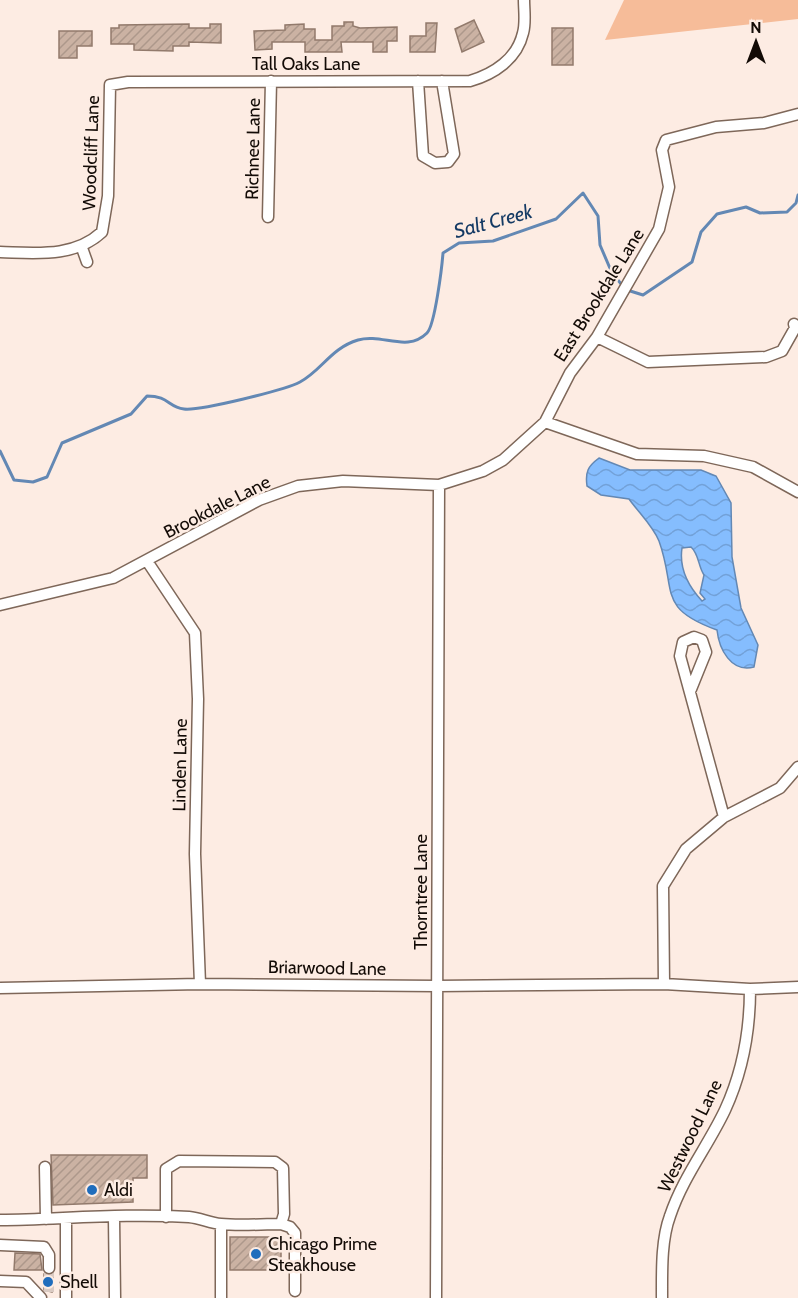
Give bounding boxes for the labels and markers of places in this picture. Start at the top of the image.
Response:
place label: Aldi [104,1179,133,1201]
marker: Aldi [85,1183,99,1197]
place label: Chicago Prime Steakhouse [268,1233,377,1276]
marker: Chicago Prime Steakhouse [249,1247,263,1261]
place label: Shell [60,1271,99,1293]
marker: Shell [41,1275,55,1289]

